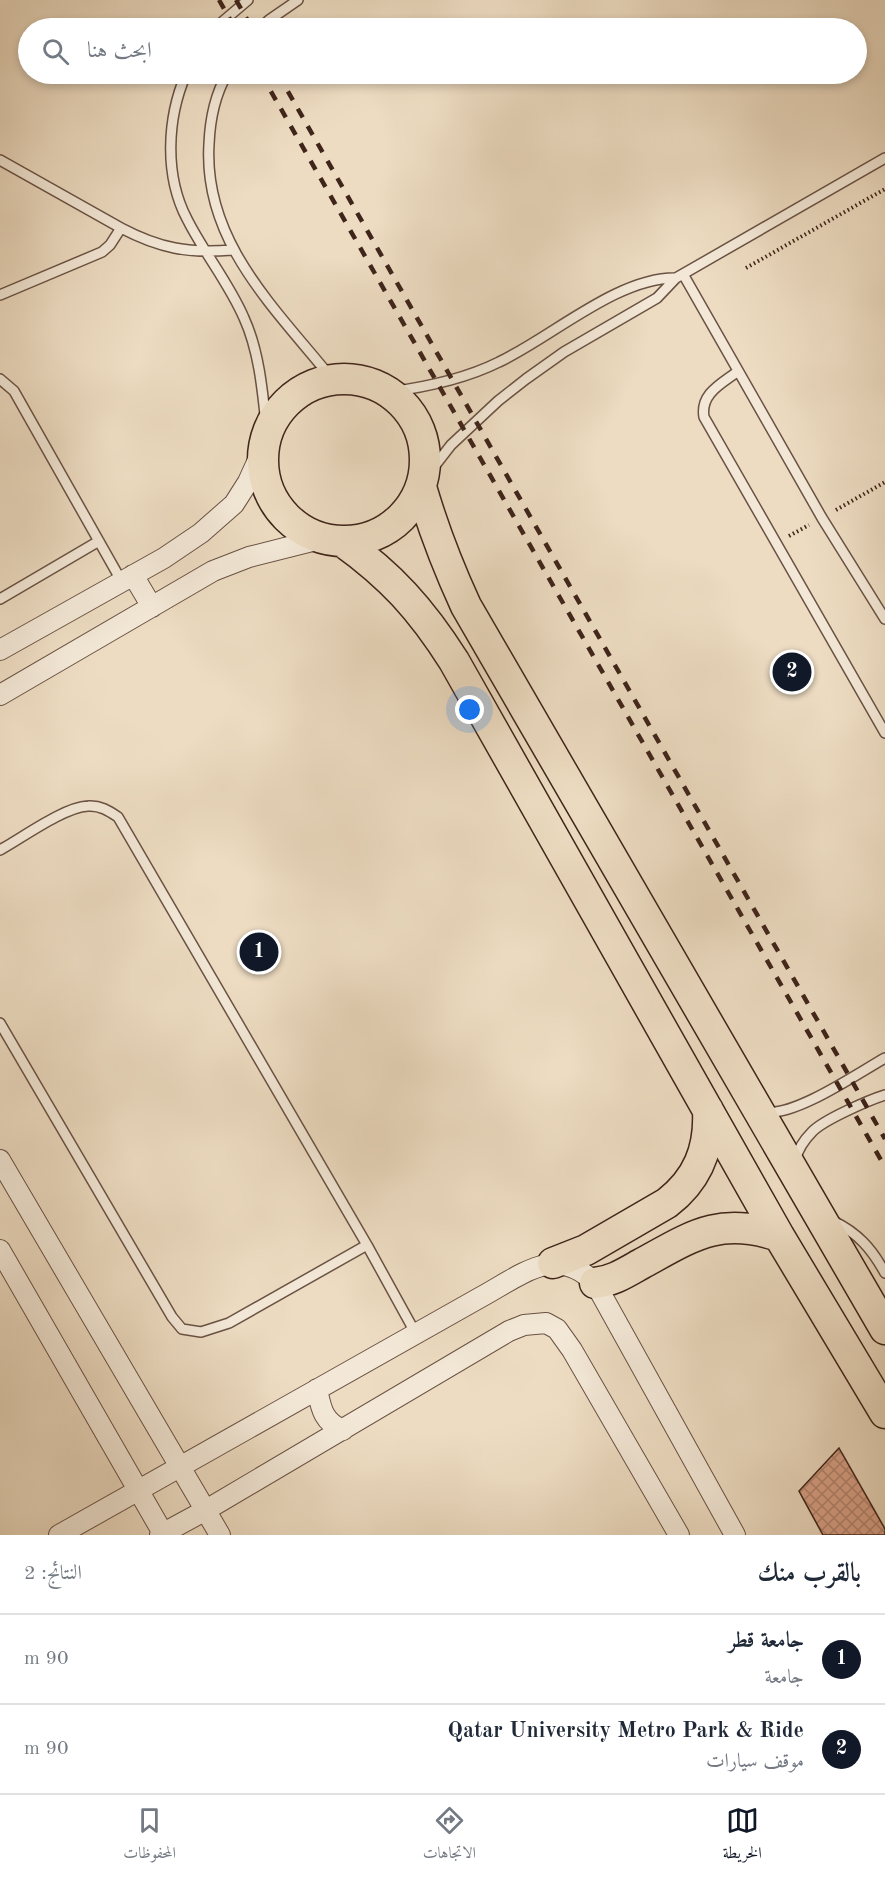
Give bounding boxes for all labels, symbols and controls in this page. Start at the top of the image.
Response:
search box [18,18,867,84]
icon: search [39,35,72,68]
text: ابحث هنا [87,40,152,62]
pin: 2 [772,650,812,694]
your location [455,695,484,724]
pin: 1 [240,930,278,974]
text: بالقرب منك [758,1561,861,1587]
text: النتائج: 2 [24,1564,82,1584]
text: جامعة قطر [728,1630,804,1652]
text: 90 m [24,1649,69,1669]
text: 1 [836,1649,847,1669]
text: جامعة [765,1668,804,1688]
text: Qatar University Metro Park & Ride [447,1720,804,1742]
text: 90 m [24,1739,69,1759]
text: 2 [836,1739,847,1759]
text: موقف سيارات [706,1752,804,1772]
tab: المحفوظات [123,1804,176,1868]
tab: الاتجاهات [423,1804,476,1868]
tab: الخريطة [723,1804,762,1868]

